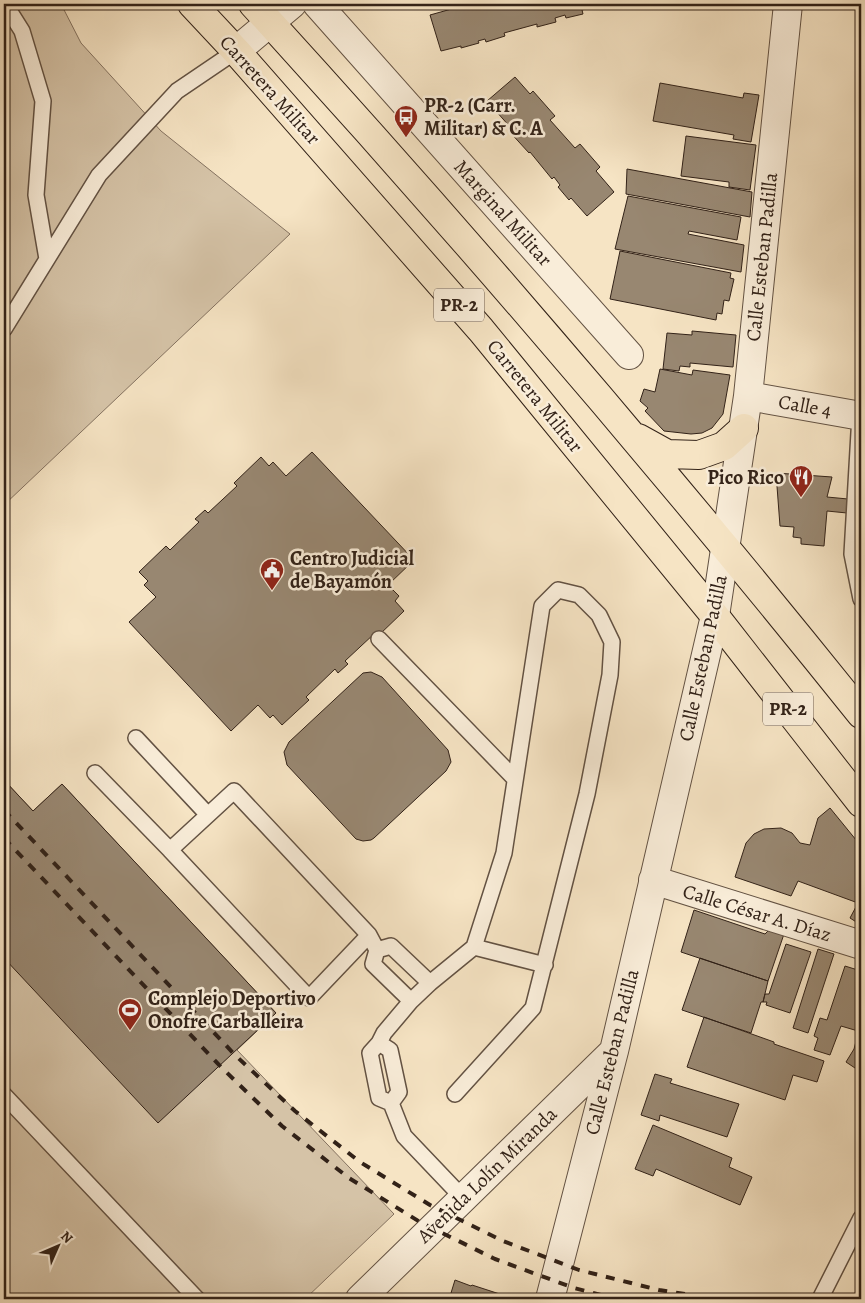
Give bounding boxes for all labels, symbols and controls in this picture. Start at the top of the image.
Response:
street label: Carretera Militar [214,29,327,151]
place label: PR-2 (Carr. Militar) & C. A [424,92,543,142]
bus stop icon: PR-2 (Carr. Militar) & C. A [393,104,419,138]
street label: Marginal Militar [448,154,558,272]
street label: Calle Esteban Padilla [740,171,784,343]
road number: PR-2 [434,288,484,322]
street label: Carretera Militar [481,334,589,459]
street label: Calle 4 [776,388,834,424]
place label: Pico Rico [707,464,784,491]
restaurant icon: Pico Rico [788,464,814,498]
place label: Centro Judicial de Bayamón [290,545,415,595]
public building icon: Centro Judicial de Bayamón [259,557,285,591]
street label: Calle Esteban Padilla [672,572,734,744]
road number: PR-2 [763,692,813,726]
street label: Calle César A. Díaz [679,878,835,948]
street label: Calle Esteban Padilla [578,966,646,1138]
place label: Complejo Deportivo Onofre Carballeira [148,985,316,1035]
sports icon: Complejo Deportivo Onofre Carballeira [117,997,143,1031]
street label: Avenida Lolín Miranda [410,1101,563,1250]
north arrow [32,1220,82,1270]
text: N [57,1227,77,1247]

